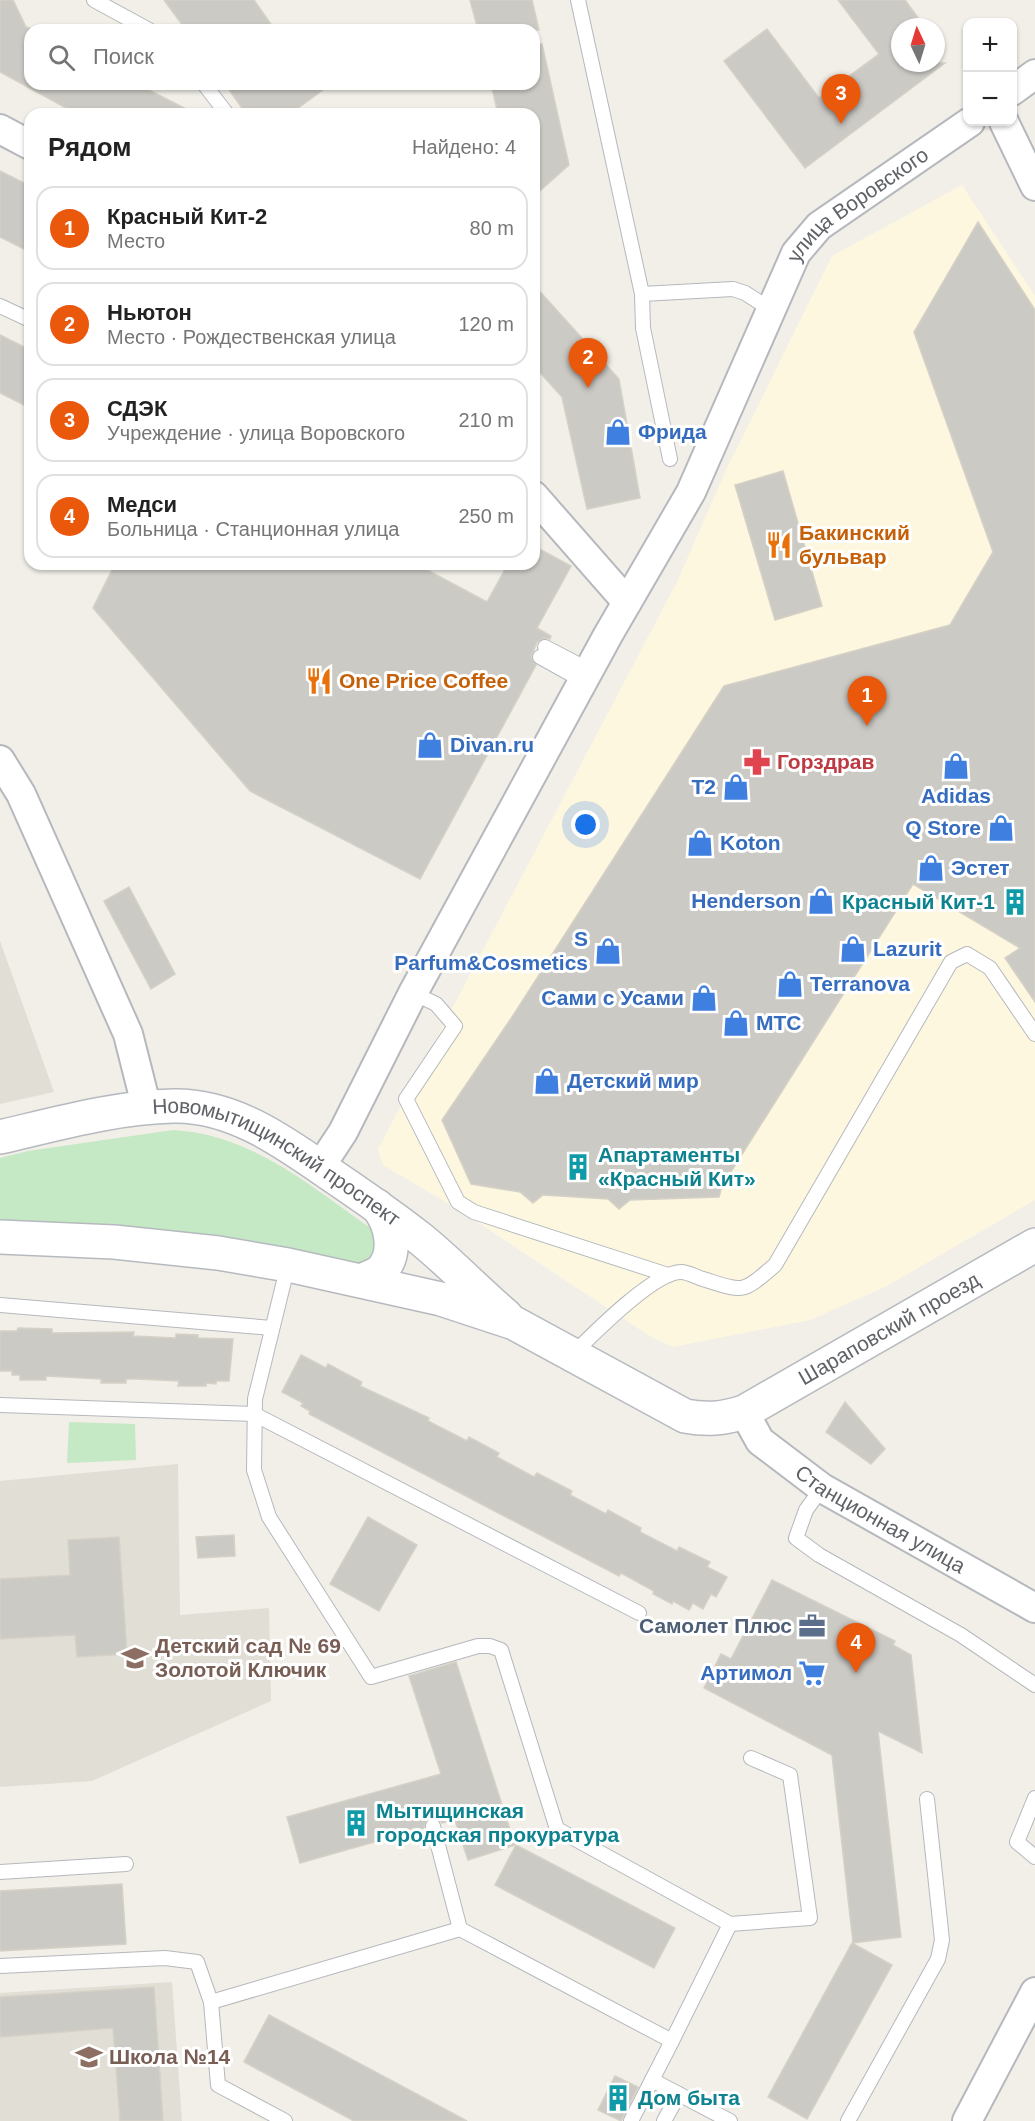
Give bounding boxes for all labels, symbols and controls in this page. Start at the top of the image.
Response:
north arrow [891,18,945,72]
map controls [963,18,1017,126]
button: + [963,18,1017,72]
search box [24,24,540,90]
icon: search [45,41,78,74]
text: Поиск [93,44,154,69]
button: − [963,72,1017,126]
pin: 3 [822,74,860,124]
text: Рядом [48,132,131,162]
text: Найдено: 4 [412,136,516,158]
street label: улица Воровского [782,142,932,265]
text: Красный Кит-2 [107,204,267,229]
text: 1 [64,217,75,239]
text: 80 m [470,217,514,239]
text: Место [107,230,165,252]
text: Ньютон [107,300,192,325]
text: 2 [64,313,75,335]
text: 120 m [458,313,514,335]
text: Место · Рождественская улица [107,326,396,348]
pin: 2 [568,338,608,388]
text: СДЭК [107,396,167,421]
text: 3 [64,409,75,431]
text: 210 m [458,409,514,431]
shop icon: Фрида [603,417,633,447]
place label: Фрида [638,420,707,443]
text: Учреждение · улица Воровского [107,422,405,444]
text: Медси [107,492,177,517]
text: 4 [64,505,75,527]
text: 250 m [458,505,514,527]
text: Больница · Станционная улица [107,518,399,540]
place label: Бакинский бульвар [799,521,910,568]
restaurant icon: Бакинский бульвар [764,530,794,560]
restaurant icon: One Price Coffee [304,666,334,696]
place label: One Price Coffee [339,669,508,692]
pin: 1 [848,676,886,726]
shop icon: Divan.ru [415,730,445,760]
place label: Divan.ru [450,733,534,756]
pharmacy icon: Горздрав [742,747,772,777]
place label: Горздрав [777,750,875,773]
shop icon: Adidas [941,751,971,781]
shop icon: T2 [721,772,751,802]
place label: T2 [691,775,716,798]
place label: Adidas [921,784,991,807]
your location [571,810,600,839]
shop icon: Q Store [986,813,1016,843]
place label: Q Store [905,816,981,839]
shop icon: Koton [685,828,715,858]
place label: Koton [720,831,781,854]
shop icon: Эстет [916,853,946,883]
place label: Эстет [951,856,1010,879]
shop icon: Henderson [806,886,836,916]
building icon: Красный Кит-1 [1000,887,1030,917]
place label: Henderson [691,889,801,912]
place label: Красный Кит-1 [842,890,995,913]
place label: S Parfum&Cosmetics [394,927,588,974]
shop icon: Lazurit [838,934,868,964]
shop icon: S Parfum&Cosmetics [593,936,623,966]
place label: Lazurit [873,937,942,960]
shop icon: Terranova [775,969,805,999]
place label: Terranova [810,972,910,995]
shop icon: Сами с Усами [689,983,719,1013]
place label: Сами с Усами [541,986,684,1009]
shop icon: МТС [721,1008,751,1038]
place label: МТС [756,1011,802,1034]
shop icon: Детский мир [532,1066,562,1096]
place label: Детский мир [567,1069,699,1092]
street label: Новомытищинский проспект [152,1094,405,1230]
place label: Апартаменты «Красный Кит» [598,1143,756,1190]
building icon: Апартаменты «Красный Кит» [563,1152,593,1182]
street label: Шараповский проезд [794,1267,983,1389]
street label: Станционная улица [791,1460,970,1578]
office icon: Самолет Плюс [797,1611,827,1641]
place label: Самолет Плюс [639,1614,792,1637]
pin: 4 [836,1624,876,1673]
place label: Детский сад № 69 Золотой Ключик [155,1634,341,1681]
school or university icon: Детский сад № 69 Золотой Ключик [120,1643,150,1673]
supermarket icon: Артимол [797,1658,827,1688]
place label: Артимол [700,1661,792,1684]
place label: Мытищинская городская прокуратура [376,1799,619,1846]
building icon: Мытищинская городская прокуратура [341,1808,371,1838]
school or university icon: Школа №14 [74,2042,104,2072]
place label: Школа №14 [109,2045,231,2068]
building icon: Дом быта [603,2083,633,2113]
place label: Дом быта [638,2086,740,2109]

